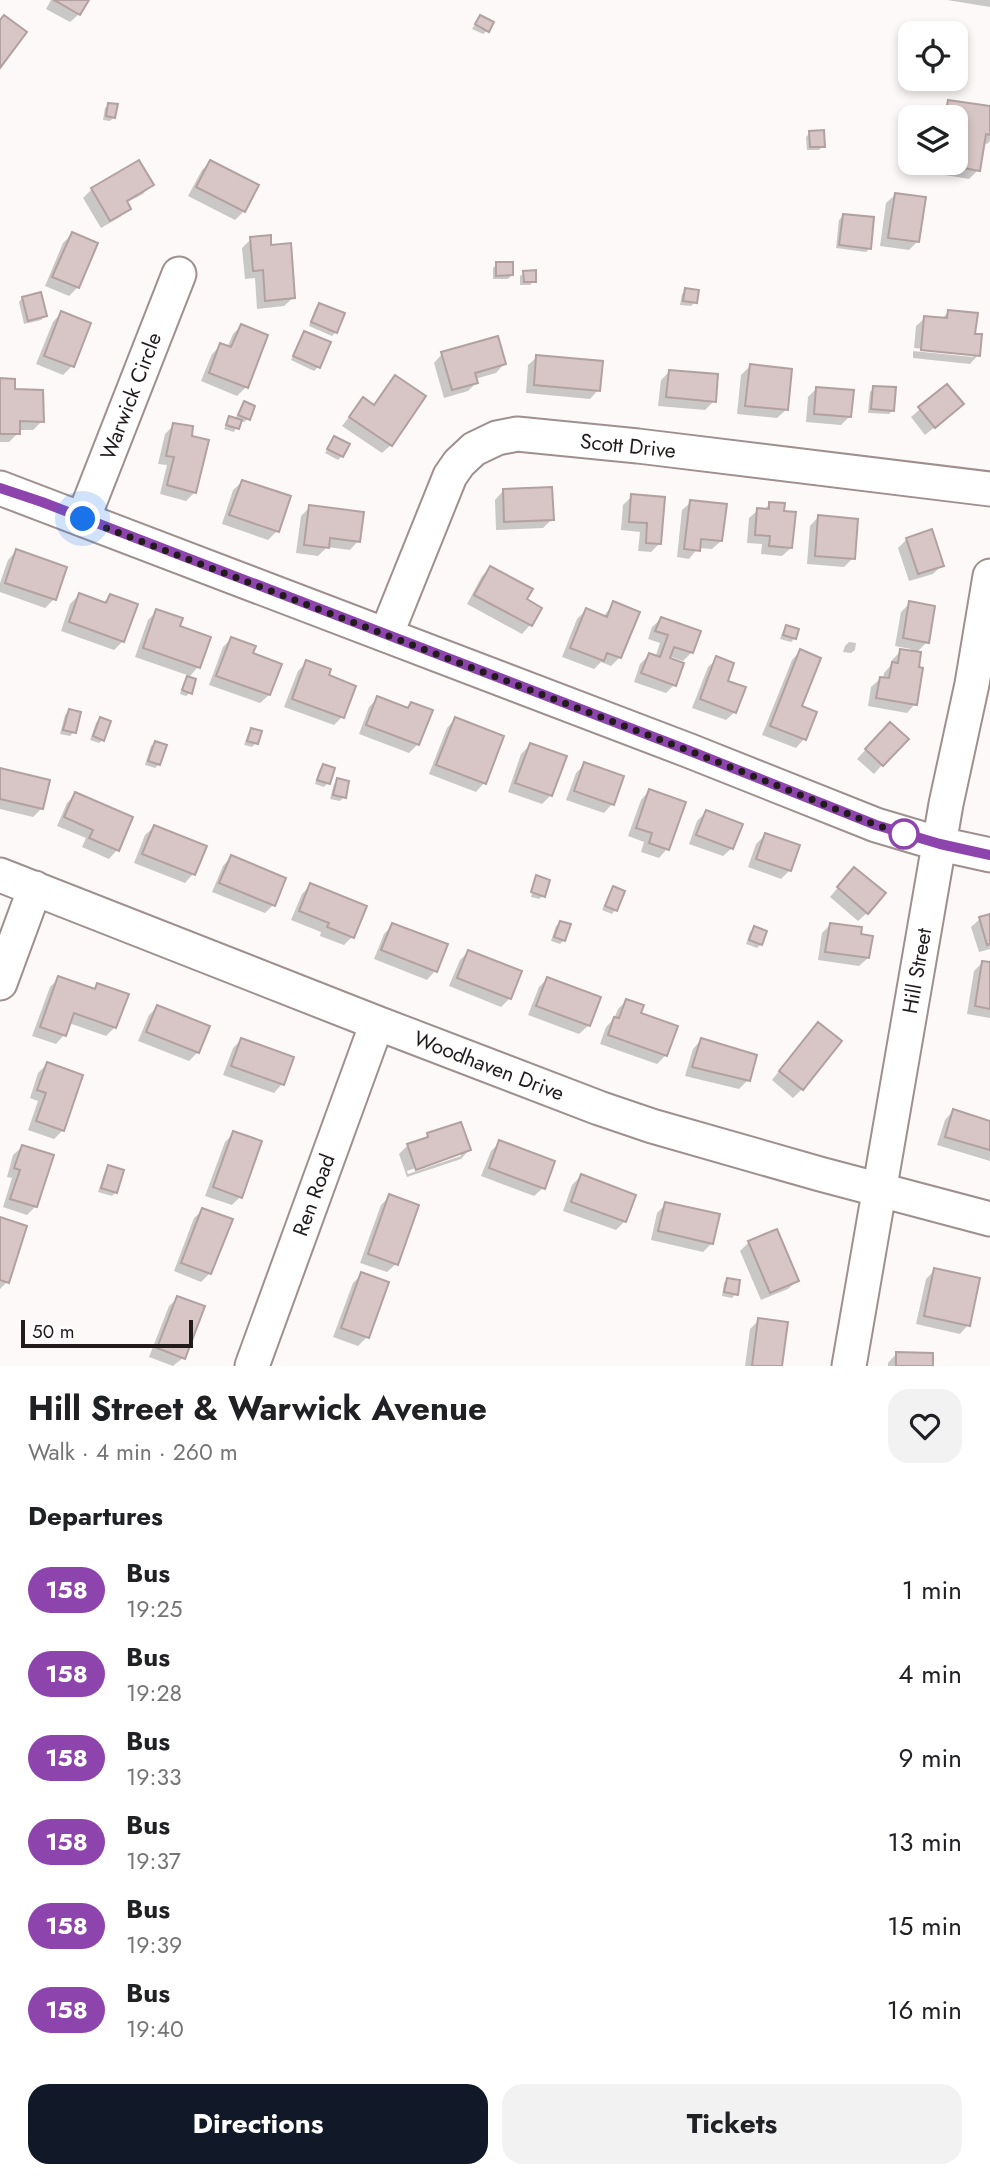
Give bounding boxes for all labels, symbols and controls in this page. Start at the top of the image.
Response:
map controls [898,21,968,175]
button: locate [898,21,968,91]
button: layers [898,105,968,175]
street label: Warwick Circle [93,328,169,464]
street label: Scott Drive [579,426,678,466]
your location [65,501,100,536]
unlabelled marker [889,819,919,849]
street label: Hill Street [895,926,939,1016]
street label: Woodhaven Drive [410,1024,569,1109]
street label: Ren Road [285,1150,343,1240]
scale bar [21,1317,192,1349]
text: 50 m [32,1318,75,1345]
text: Hill Street & Warwick Avenue [28,1385,487,1432]
button: heart [888,1389,962,1463]
text: Walk · 4 min · 260 m [28,1435,238,1469]
text: Departures [28,1497,163,1535]
text: Bus [126,1554,170,1592]
text: 1 min [902,1571,962,1609]
text: 158 [45,1572,88,1607]
text: 19:25 [126,1592,183,1626]
text: Bus [126,1638,170,1676]
text: 4 min [898,1655,962,1693]
text: 158 [45,1656,88,1691]
text: 19:28 [126,1676,182,1710]
text: Bus [126,1722,170,1760]
text: 9 min [899,1739,962,1777]
text: 158 [45,1740,88,1775]
text: 19:33 [126,1760,182,1794]
text: Bus [126,1806,170,1844]
text: 13 min [888,1823,962,1861]
text: 158 [45,1824,88,1859]
text: 19:37 [126,1844,181,1878]
text: Bus [126,1890,170,1928]
text: 15 min [887,1907,962,1945]
text: 158 [45,1908,88,1943]
text: 19:39 [126,1928,182,1962]
text: Bus [126,1974,170,2012]
text: 16 min [887,1991,962,2029]
text: 158 [45,1992,88,2027]
text: 19:40 [126,2012,184,2046]
button: Directions [28,2084,488,2164]
button: Tickets [502,2084,962,2164]

